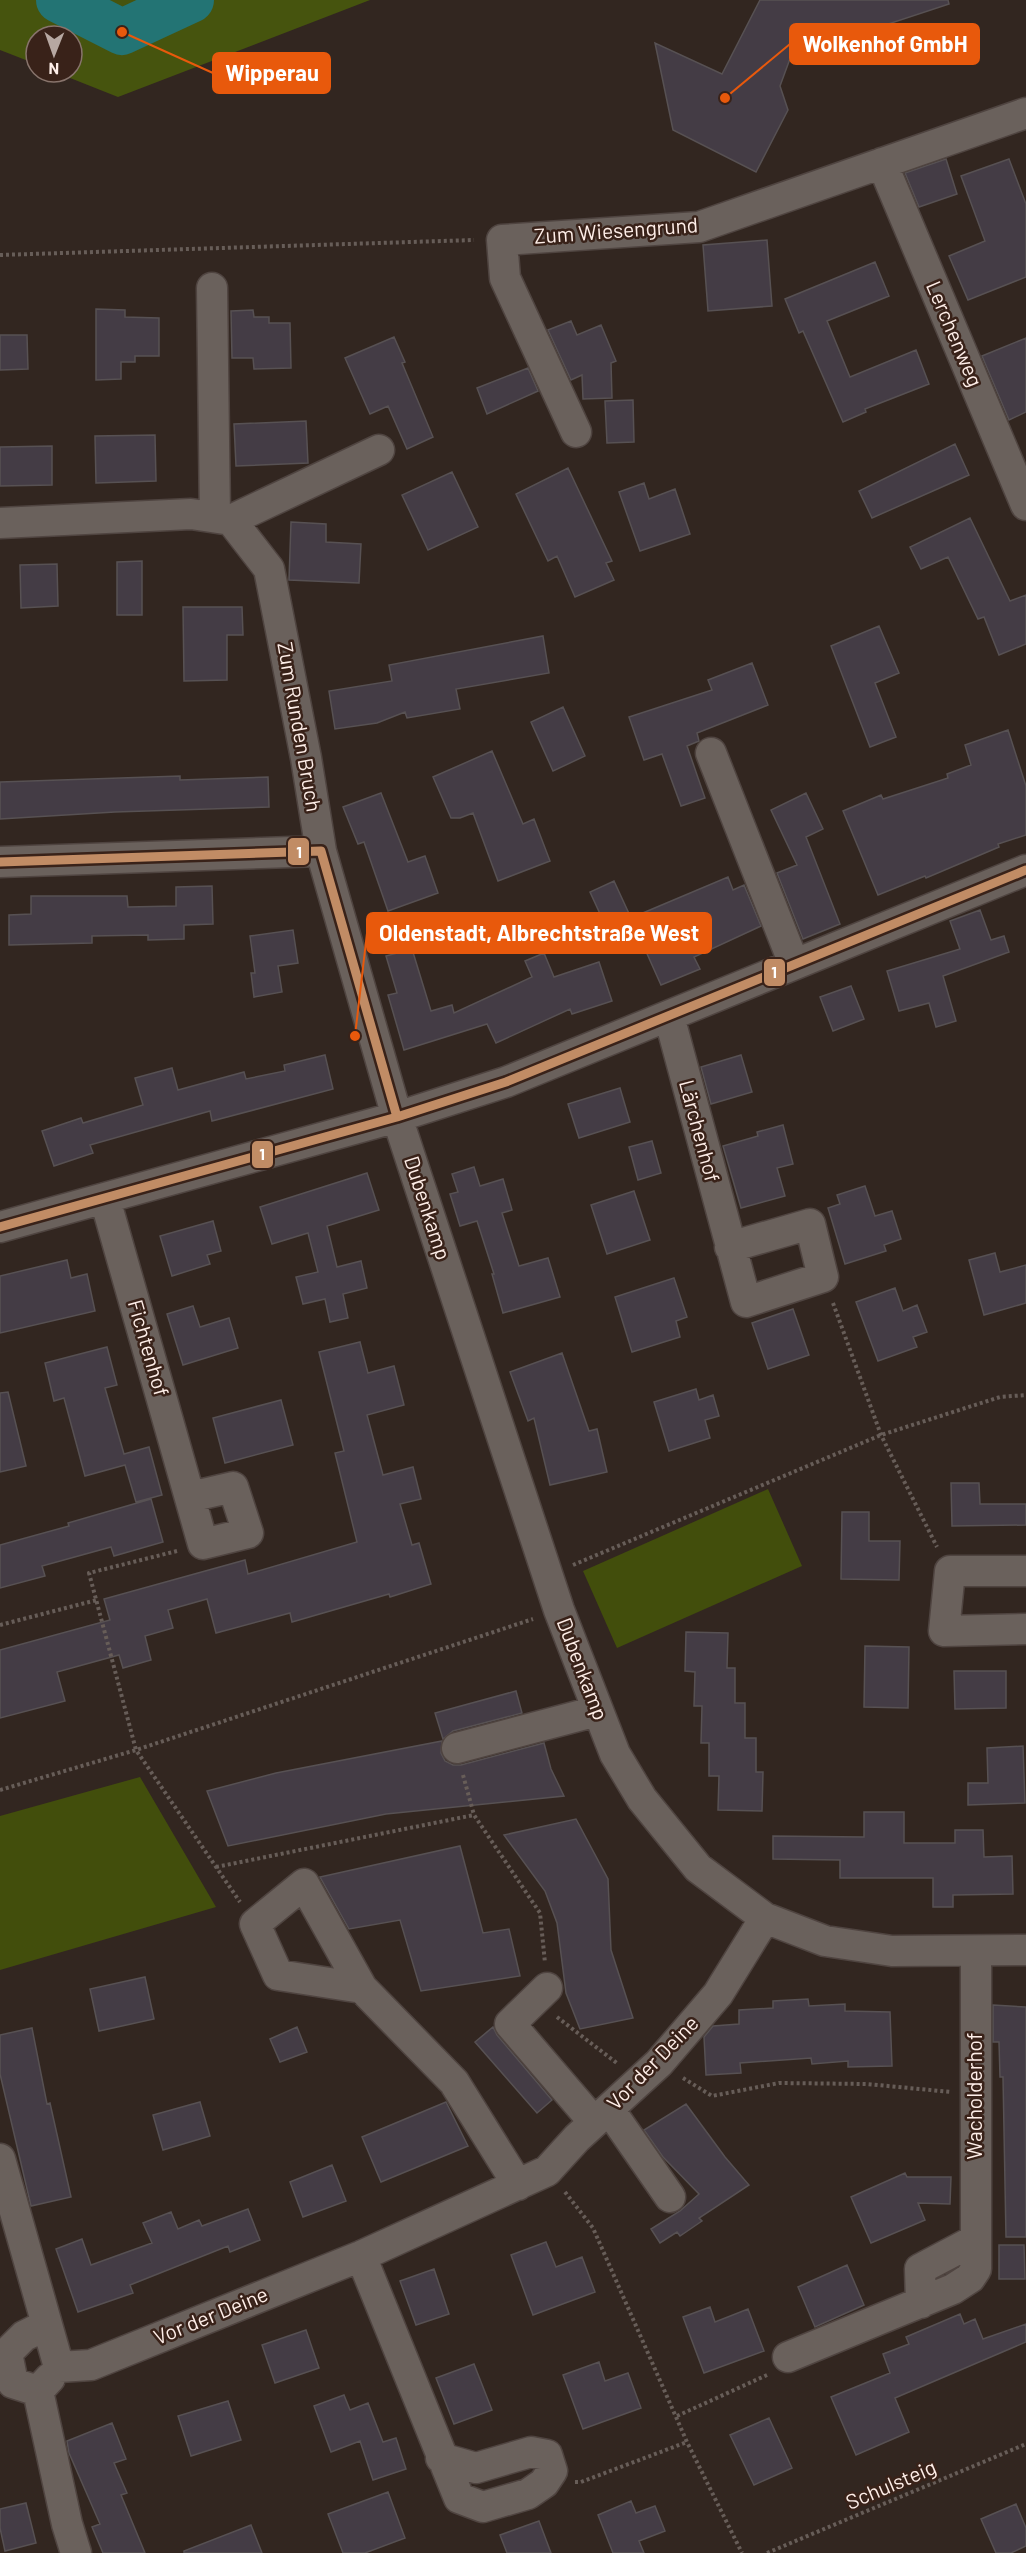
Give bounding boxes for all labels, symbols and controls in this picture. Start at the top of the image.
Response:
north arrow [24,24,84,84]
callout: Wolkenhof GmbH [790,24,979,64]
text: Wolkenhof GmbH [802,30,968,56]
callout: Wipperau [213,53,330,93]
text: Wipperau [225,59,319,85]
text: N [48,60,59,79]
street label: Zum Wiesengrund [533,211,699,248]
street label: Lerchenweg [922,277,989,390]
street label: Zum Runden Bruch [273,640,328,814]
line badge: 1 [287,837,310,866]
text: 1 [296,842,302,861]
callout: Oldenstadt, Albrechtstraße West [367,913,711,953]
text: Oldenstadt, Albrechtstraße West [379,919,699,945]
line badge: 1 [763,958,786,987]
text: 1 [771,962,777,981]
street label: Lärchenhof [675,1077,726,1184]
line badge: 1 [251,1140,274,1169]
text: 1 [259,1144,265,1163]
street label: Dubenkamp [400,1152,457,1263]
street label: Fichtenhof [124,1296,175,1399]
street label: Dubenkamp [552,1614,614,1723]
street label: Vor der Deine [601,2010,703,2114]
street label: Wacholderhof [961,2033,986,2159]
street label: Vor der Deine [150,2280,271,2349]
street label: Schulsteig [841,2453,939,2514]

